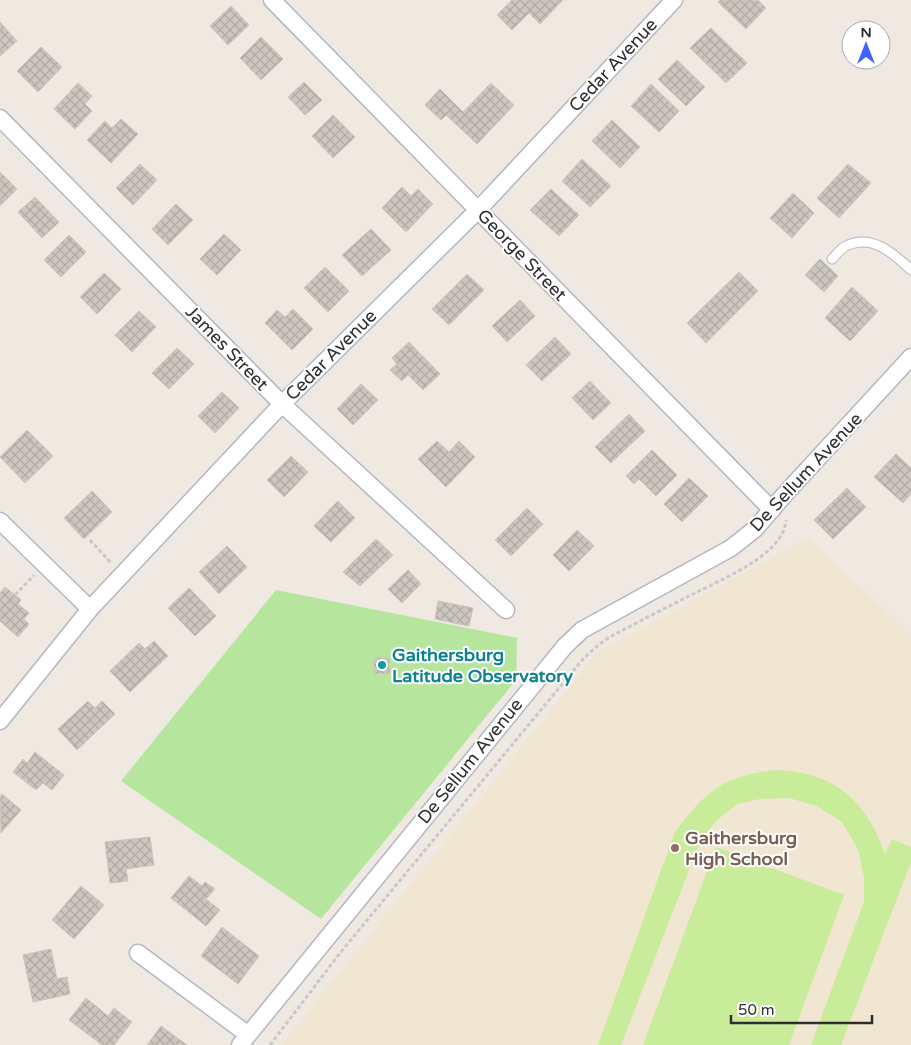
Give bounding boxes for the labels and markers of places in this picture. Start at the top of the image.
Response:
place label: Gaithersburg Latitude Observatory [392,644,573,687]
marker: Gaithersburg Latitude Observatory [376,659,388,671]
place label: Gaithersburg High School [685,827,797,870]
marker: Gaithersburg High School [669,842,681,854]

